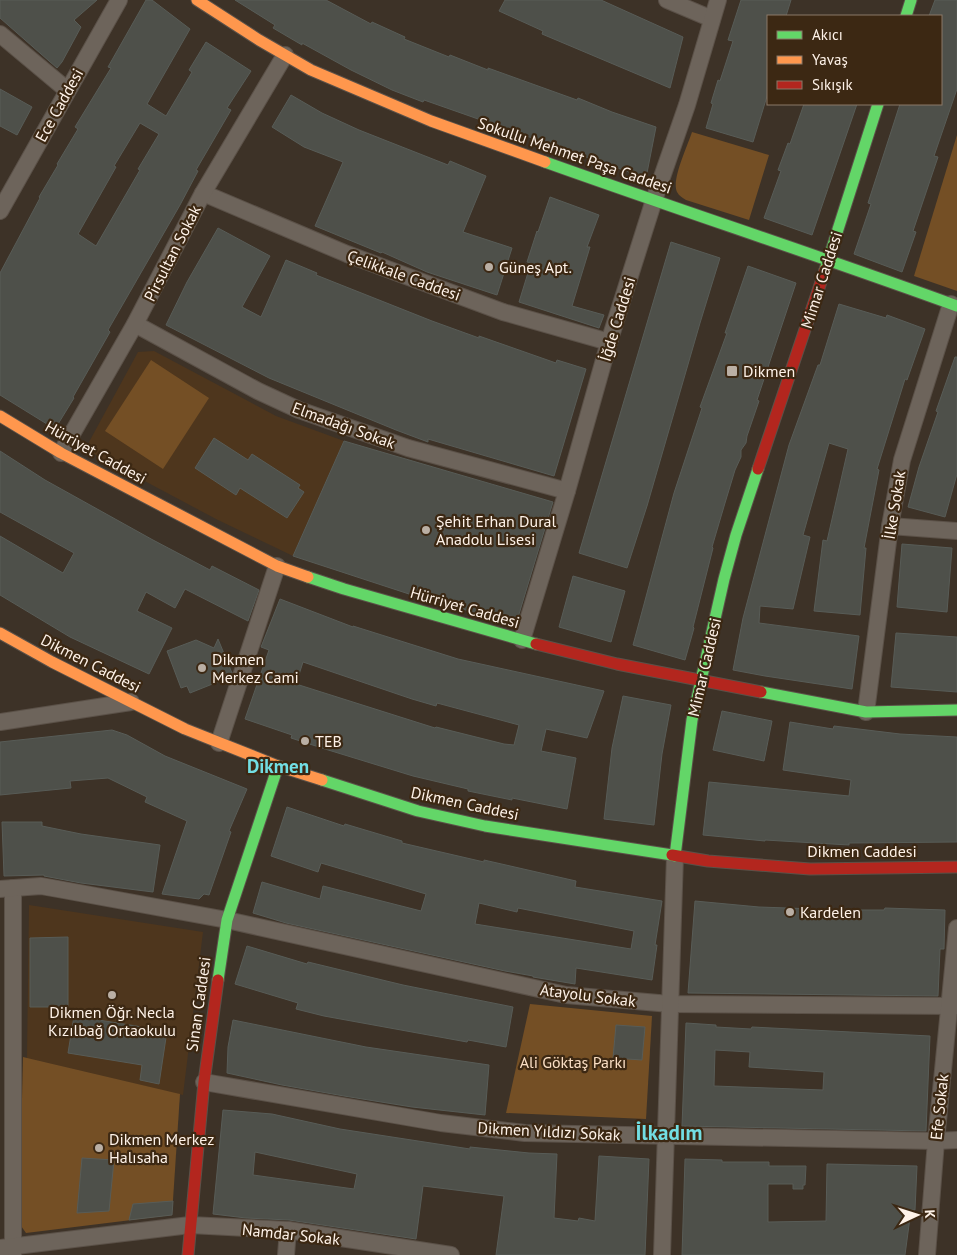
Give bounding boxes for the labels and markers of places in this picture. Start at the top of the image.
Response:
place label: Güneş Apt. [499,257,572,277]
marker: Güneş Apt. [483,261,495,273]
place label: Dikmen [743,361,795,381]
marker: Dikmen [725,364,739,378]
place label: Şehit Erhan Dural Anadolu Lisesi [436,511,557,549]
marker: Şehit Erhan Dural Anadolu Lisesi [420,524,432,536]
place label: Dikmen Merkez Cami [212,649,299,687]
marker: Dikmen Merkez Cami [196,662,208,674]
place label: TEB [315,731,342,751]
marker: TEB [299,735,311,747]
place label: Kardelen [800,902,861,922]
marker: Kardelen [784,906,796,918]
marker: Dikmen Öğr. Necla Kızılbağ Ortaokulu [106,989,118,1001]
place label: Dikmen Öğr. Necla Kızılbağ Ortaokulu [48,1002,176,1040]
place label: Dikmen Merkez Halısaha [109,1129,214,1167]
marker: Dikmen Merkez Halısaha [93,1142,105,1154]

